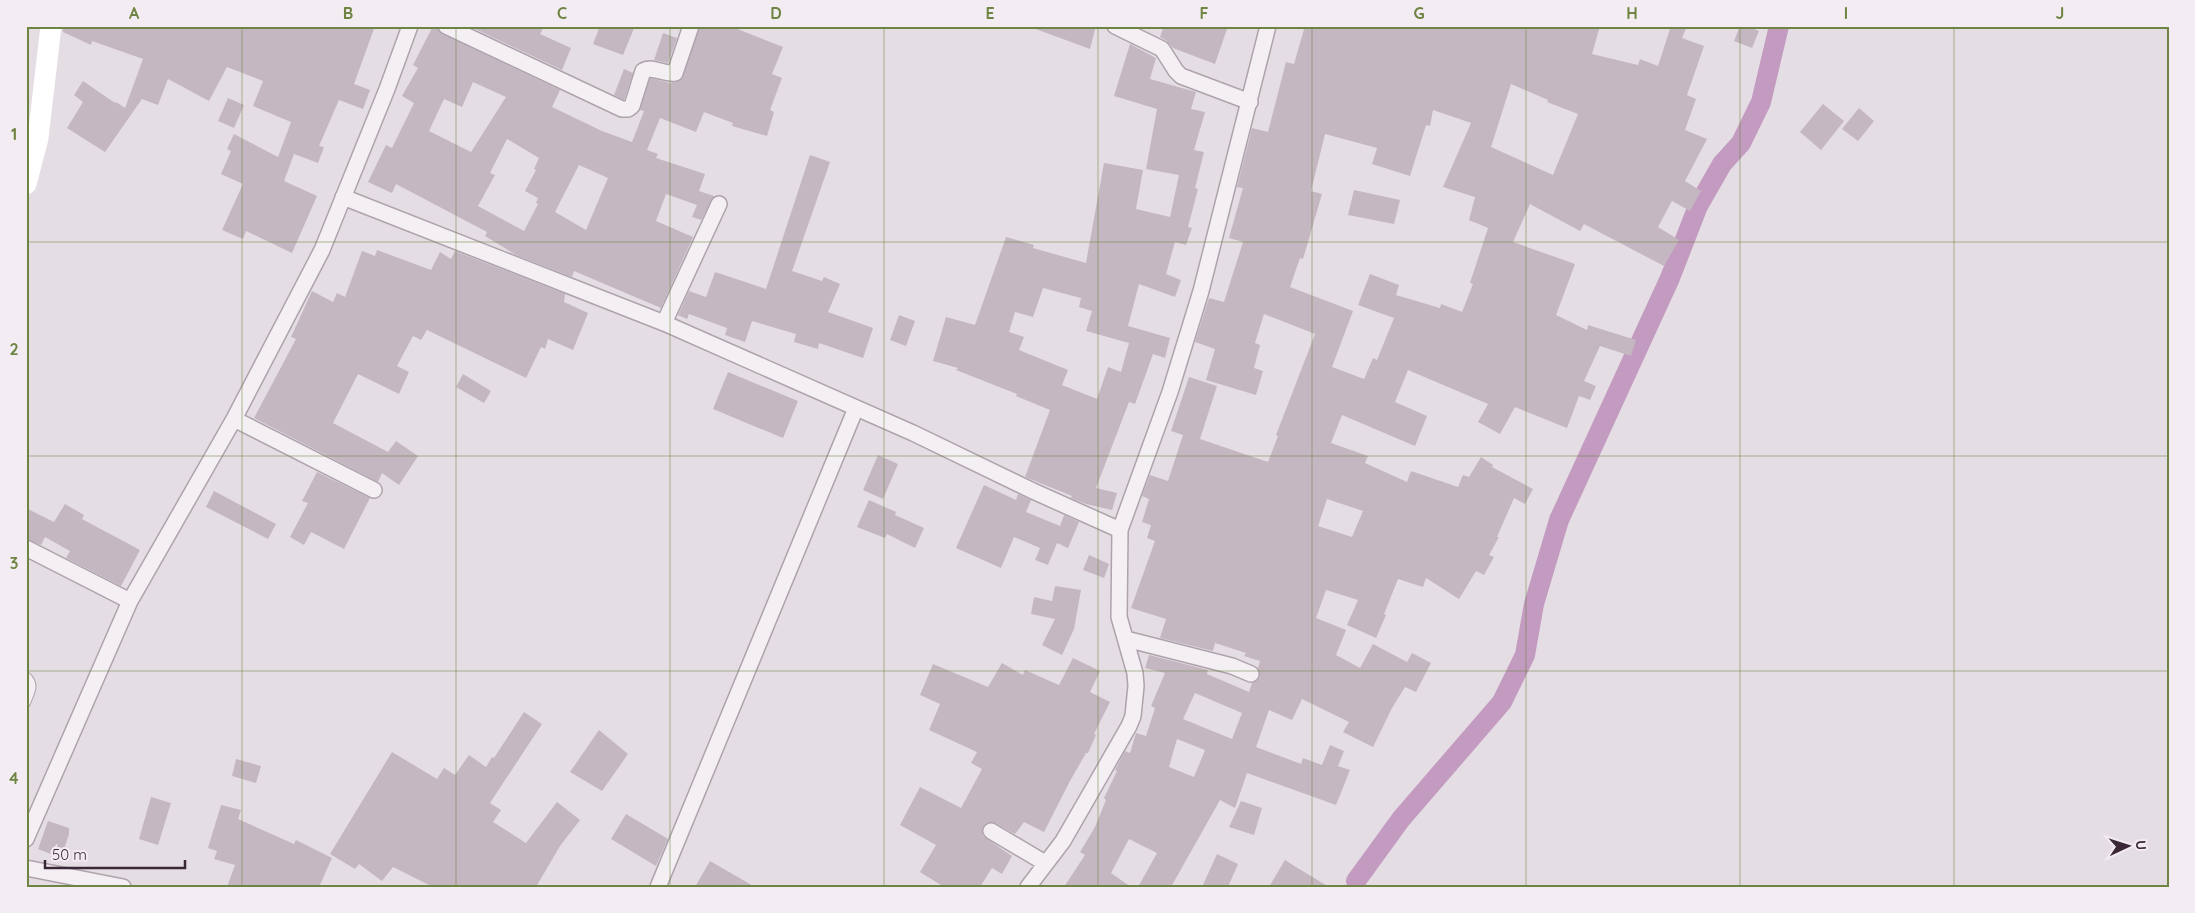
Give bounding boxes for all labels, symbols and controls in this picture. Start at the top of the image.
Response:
text: A [129,3,140,23]
text: B [343,3,353,23]
text: C [557,3,567,23]
text: D [770,3,782,23]
text: E [985,3,995,23]
text: F [1200,3,1209,23]
text: G [1413,3,1425,23]
text: H [1626,3,1638,23]
text: I [1844,3,1848,23]
text: J [2056,3,2064,23]
text: 1 [11,124,17,144]
text: 2 [9,339,19,359]
text: 3 [10,553,18,573]
text: 4 [9,768,19,788]
north arrow [2102,820,2152,870]
scale bar [45,838,185,870]
text: U [2132,840,2150,851]
text: 50 m [52,845,87,864]

